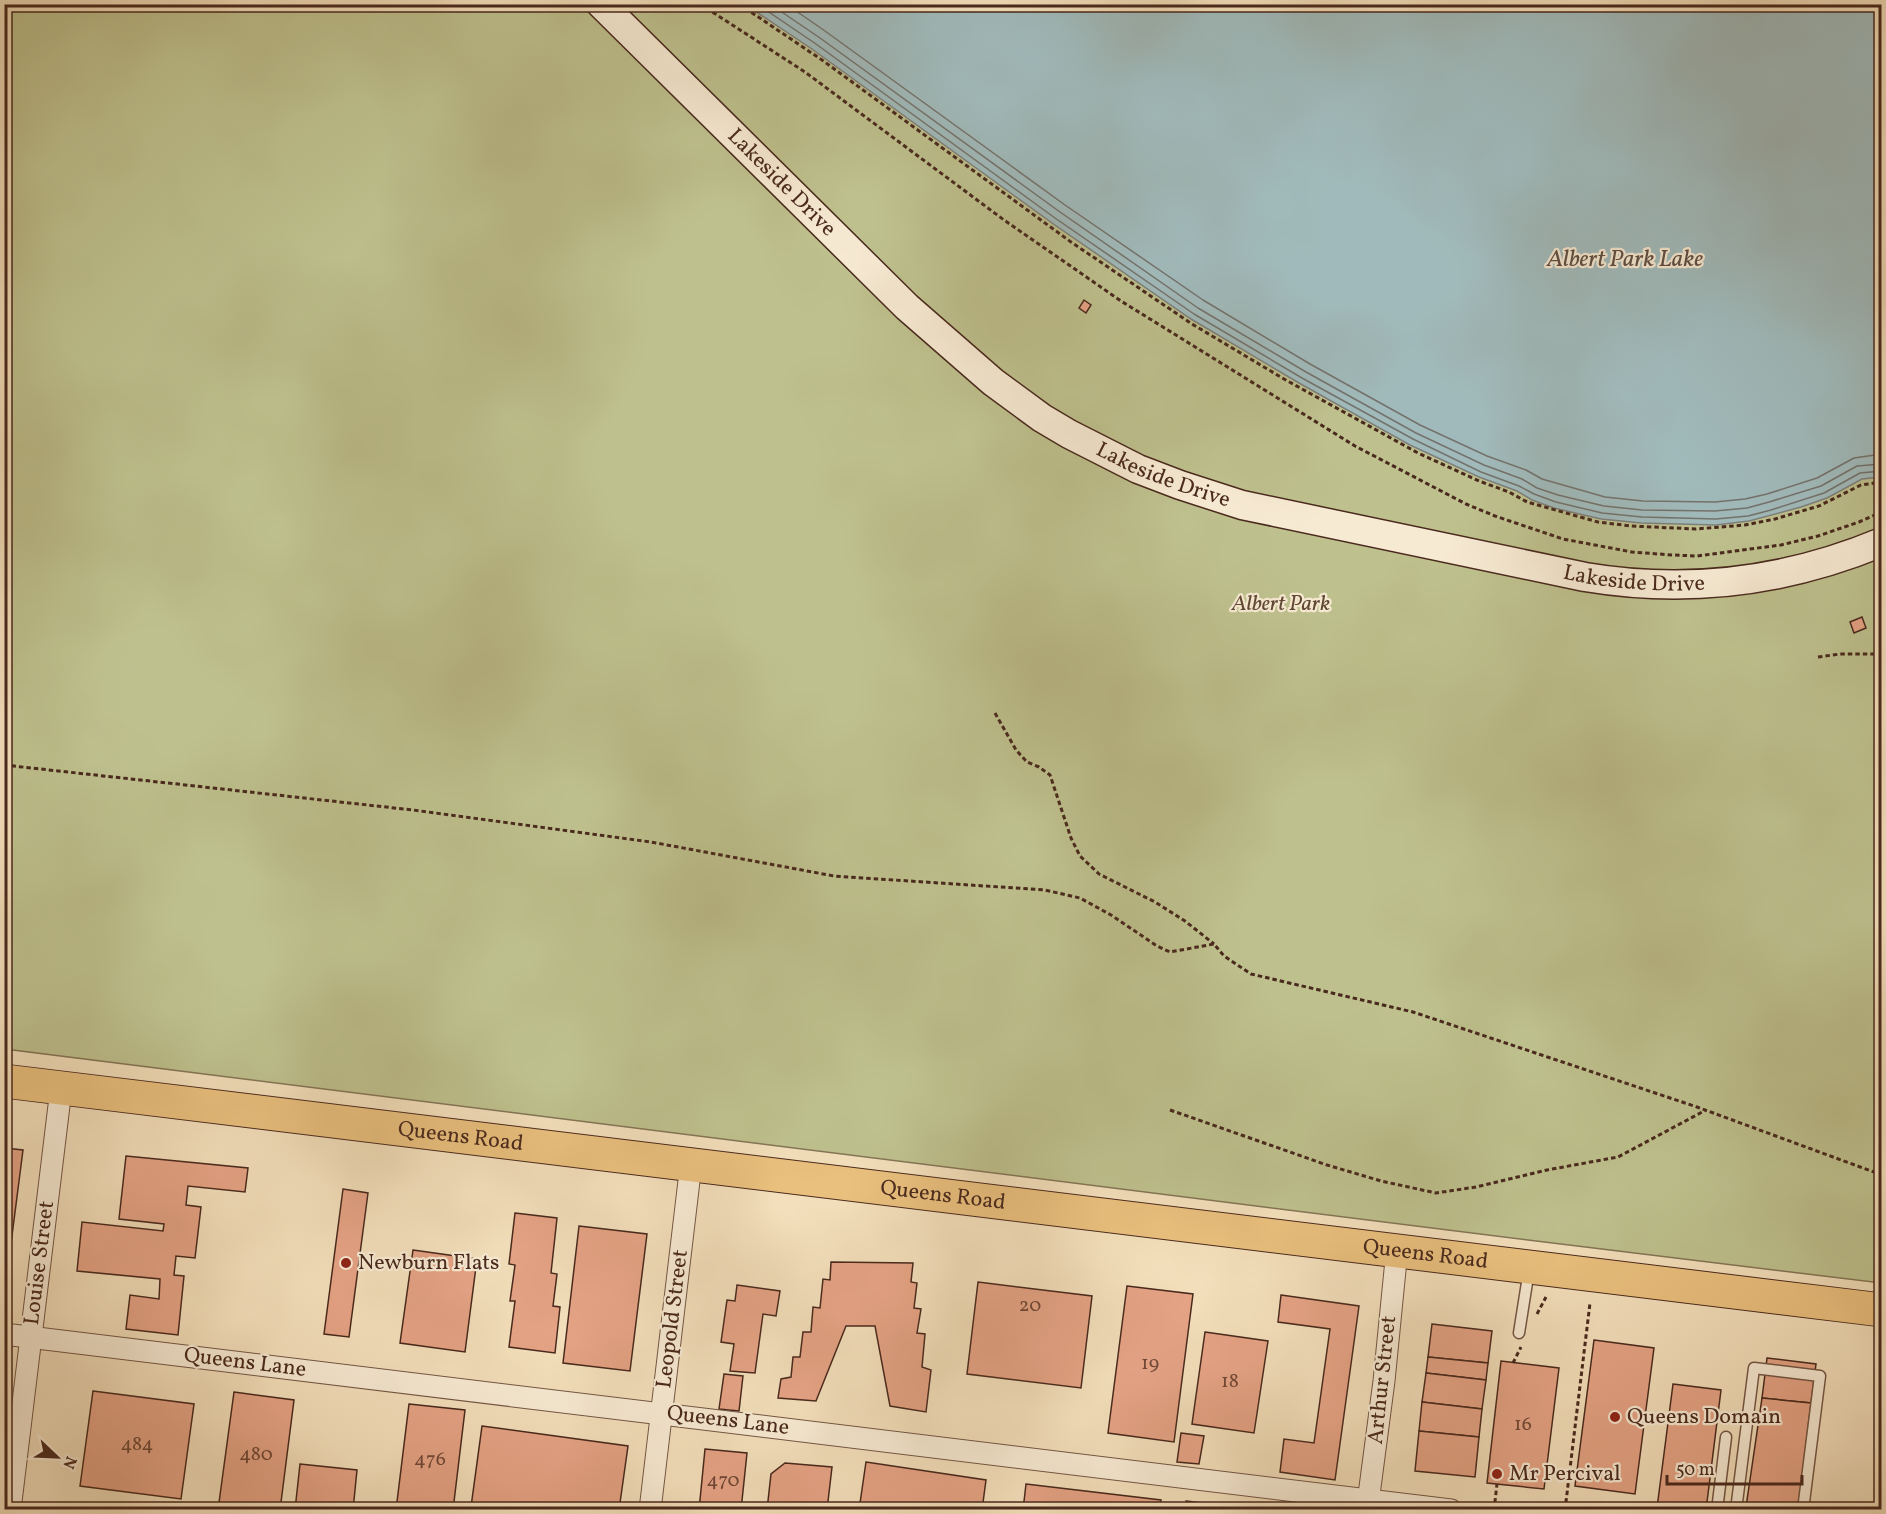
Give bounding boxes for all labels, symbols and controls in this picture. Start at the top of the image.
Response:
street label: Lakeside Drive [720,122,843,244]
water label: Albert Park Lake [1546,243,1703,277]
street label: Lakeside Drive [1090,435,1234,516]
street label: Lakeside Drive [1560,557,1706,600]
park label: Albert Park [1231,589,1330,620]
street label: Queens Road [396,1114,525,1160]
street label: Queens Road [879,1172,1007,1219]
street label: Louise Street [17,1199,63,1327]
street label: Queens Road [1361,1231,1490,1277]
place label: Newburn Flats [358,1248,499,1279]
street label: Leopold Street [649,1248,697,1390]
marker: Newburn Flats [339,1256,353,1270]
house number: 20 [1019,1292,1041,1320]
street label: Arthur Street [1361,1314,1405,1446]
street label: Queens Lane [182,1340,308,1386]
house number: 19 [1141,1350,1159,1378]
house number: 18 [1221,1368,1239,1396]
street label: Queens Lane [665,1398,791,1444]
place label: Queens Domain [1627,1402,1781,1433]
marker: Queens Domain [1608,1410,1622,1424]
house number: 16 [1514,1411,1532,1439]
north arrow [27,1427,87,1487]
house number: 484 [120,1431,154,1459]
house number: 480 [239,1441,273,1469]
house number: 476 [414,1446,446,1474]
scale bar [1667,1448,1802,1486]
text: N [56,1452,81,1472]
text: 50 m [1676,1458,1715,1483]
place label: Mr Percival [1509,1459,1621,1490]
house number: 470 [707,1467,739,1495]
marker: Mr Percival [1490,1467,1504,1481]

